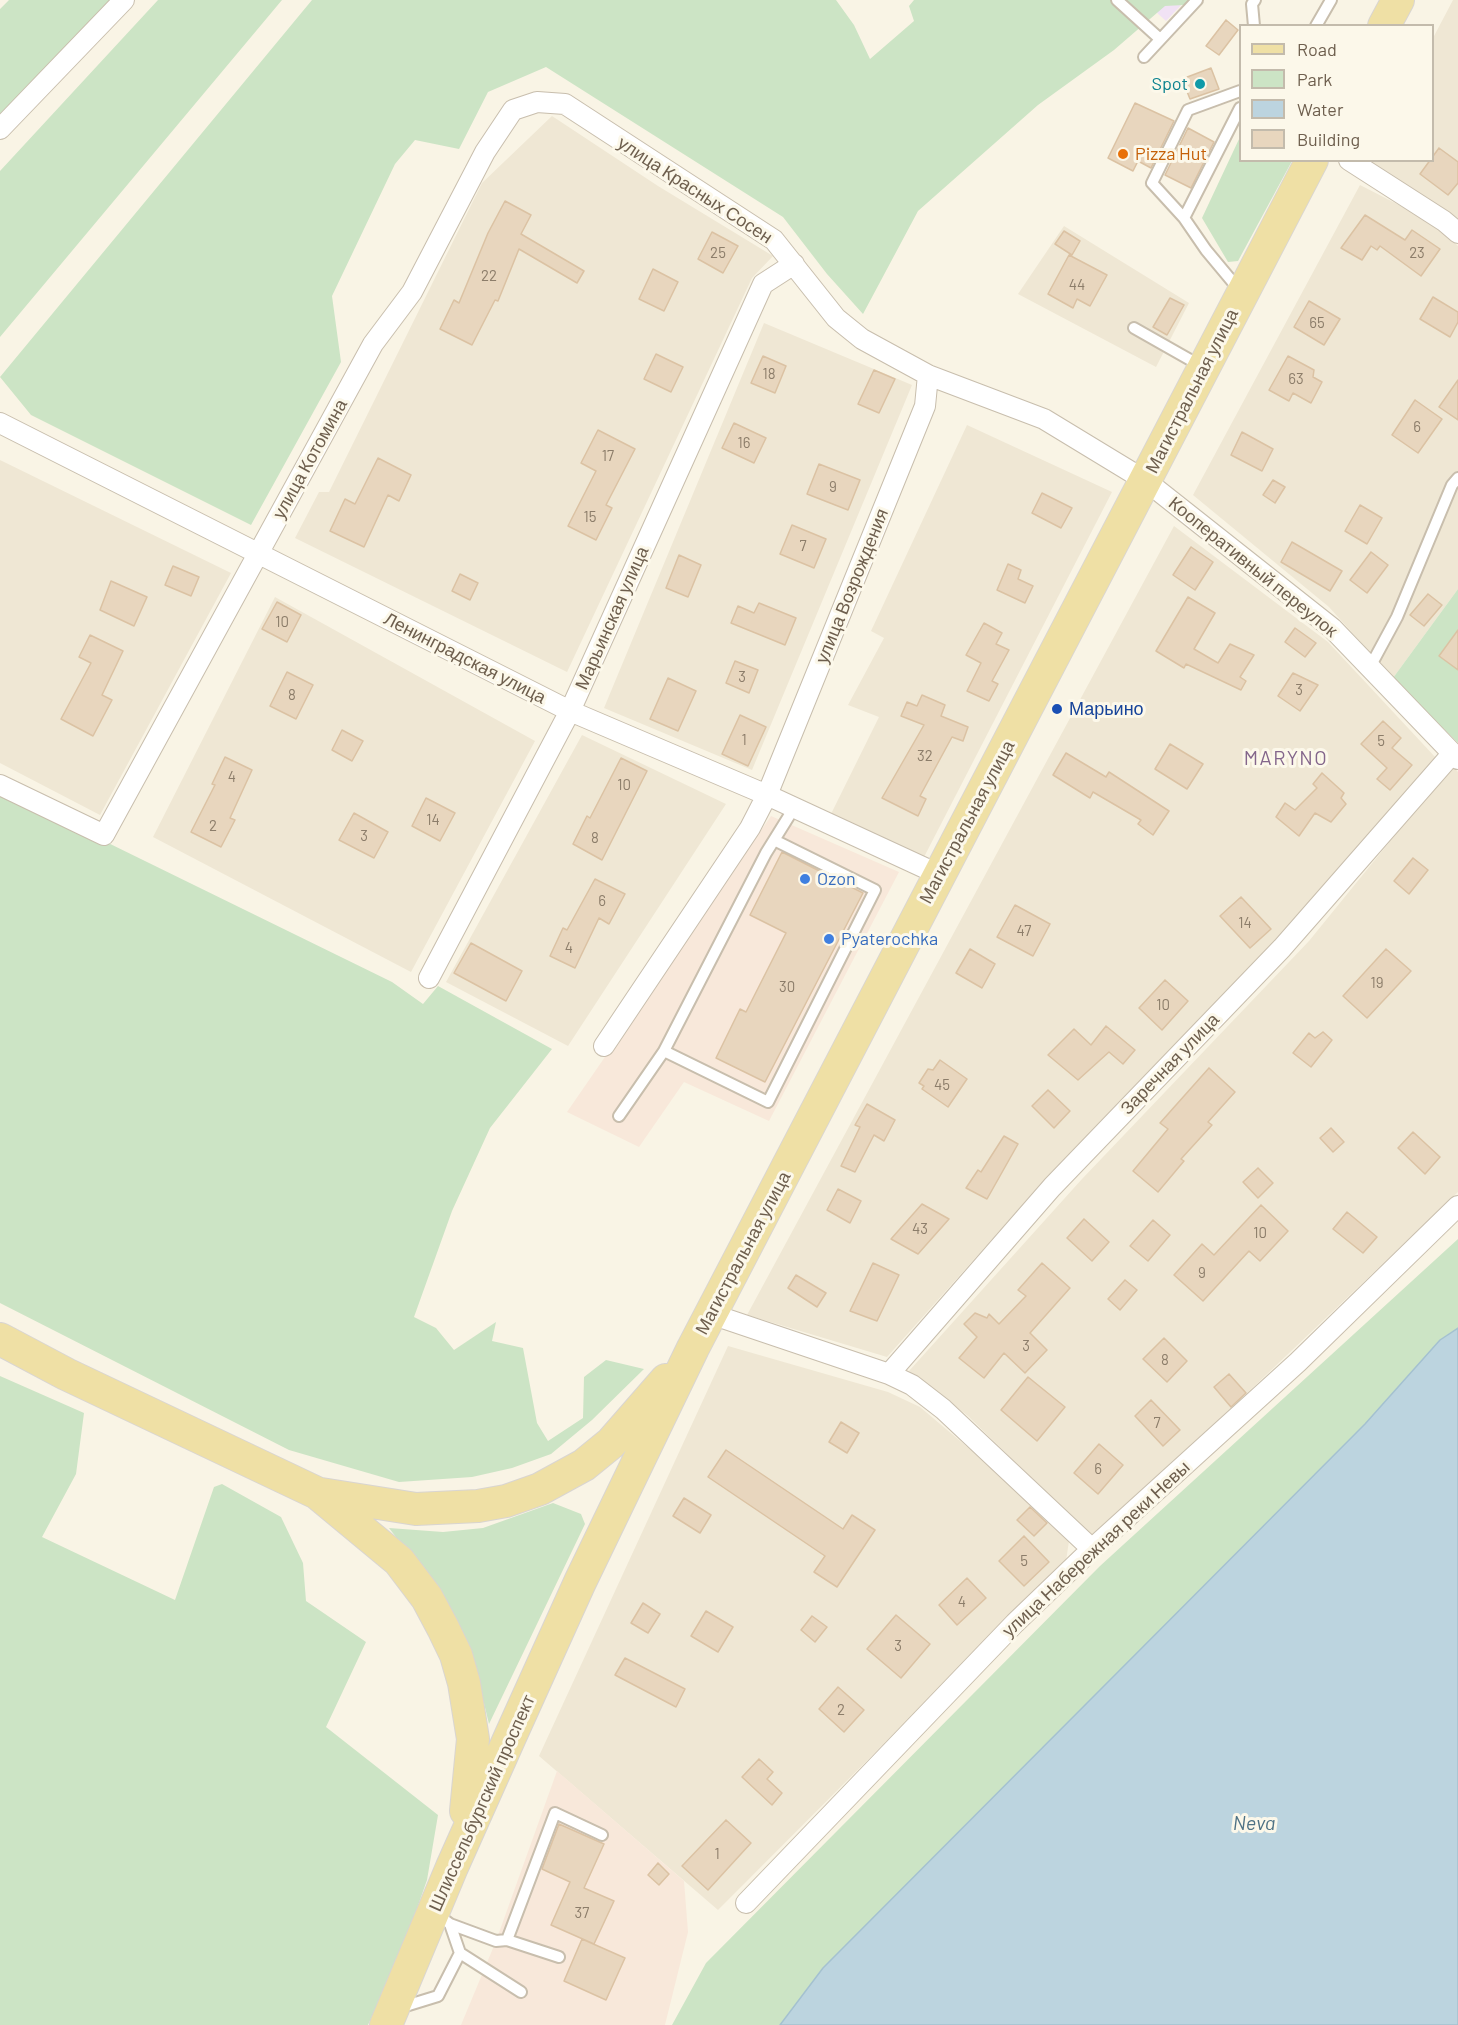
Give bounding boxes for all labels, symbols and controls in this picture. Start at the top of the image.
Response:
legend [1239,24,1434,162]
text: Road [1297,38,1337,60]
text: Park [1297,68,1332,90]
place label: Spot [1151,73,1188,95]
marker: Spot [1193,77,1207,91]
text: Water [1297,98,1344,120]
text: Building [1297,128,1360,150]
street label: улица Красных Сосен [614,132,776,248]
place label: Pizza Hut [1135,143,1207,165]
marker: Pizza Hut [1116,147,1130,161]
house number: 25 [710,244,726,262]
house number: 23 [1409,244,1425,262]
house number: 22 [481,267,497,285]
house number: 44 [1069,276,1085,294]
street label: Магистральная улица [1141,305,1243,477]
house number: 65 [1309,314,1325,332]
house number: 18 [762,365,776,383]
house number: 63 [1288,370,1304,388]
street label: улица Котомина [268,395,352,523]
house number: 6 [1413,418,1421,436]
house number: 16 [738,434,750,452]
house number: 17 [602,447,614,465]
house number: 9 [829,478,837,496]
street label: Кооперативный переулок [1164,492,1342,642]
street label: улица Возрождения [811,505,893,667]
house number: 15 [584,508,596,526]
house number: 7 [799,537,807,555]
street label: Марьинская улица [571,543,653,693]
street label: Ленинградская улица [380,608,550,708]
house number: 10 [275,613,289,631]
house number: 3 [738,668,746,686]
house number: 3 [1295,681,1303,699]
house number: 8 [288,686,296,704]
place label: Марьино [1069,698,1144,720]
marker: Марьино [1050,702,1064,716]
house number: 1 [741,731,747,749]
house number: 5 [1377,732,1385,750]
street label: Магистральная улица [915,737,1019,907]
district label: MARYNO [1244,746,1328,770]
house number: 32 [917,747,933,765]
house number: 4 [228,768,236,786]
house number: 10 [617,776,631,794]
house number: 14 [426,811,440,829]
house number: 2 [209,817,217,835]
house number: 3 [360,827,368,845]
house number: 8 [591,829,599,847]
place label: Ozon [817,868,856,890]
marker: Ozon [798,872,812,886]
house number: 6 [598,892,606,910]
house number: 14 [1238,914,1252,932]
house number: 47 [1017,922,1031,940]
place label: Pyaterochka [841,928,938,950]
marker: Pyaterochka [822,932,836,946]
house number: 4 [565,939,573,957]
house number: 19 [1370,974,1384,992]
house number: 30 [779,978,795,996]
house number: 10 [1156,996,1170,1014]
street label: Заречная улица [1116,1009,1224,1119]
house number: 45 [934,1076,950,1094]
street label: Магистральная улица [691,1168,795,1338]
house number: 43 [912,1220,928,1238]
house number: 10 [1253,1224,1267,1242]
house number: 9 [1198,1264,1206,1282]
house number: 3 [1022,1337,1030,1355]
house number: 8 [1161,1351,1169,1369]
house number: 7 [1153,1414,1161,1432]
street label: улица Набережная реки Невы [998,1456,1194,1642]
house number: 6 [1094,1460,1102,1478]
house number: 5 [1020,1552,1028,1570]
house number: 4 [958,1593,966,1611]
house number: 3 [894,1637,902,1655]
street label: Шлиссельбургский проспект [424,1691,540,1915]
house number: 2 [837,1701,845,1719]
water label: Neva [1233,1811,1275,1835]
house number: 1 [714,1845,720,1863]
house number: 37 [575,1904,589,1922]

